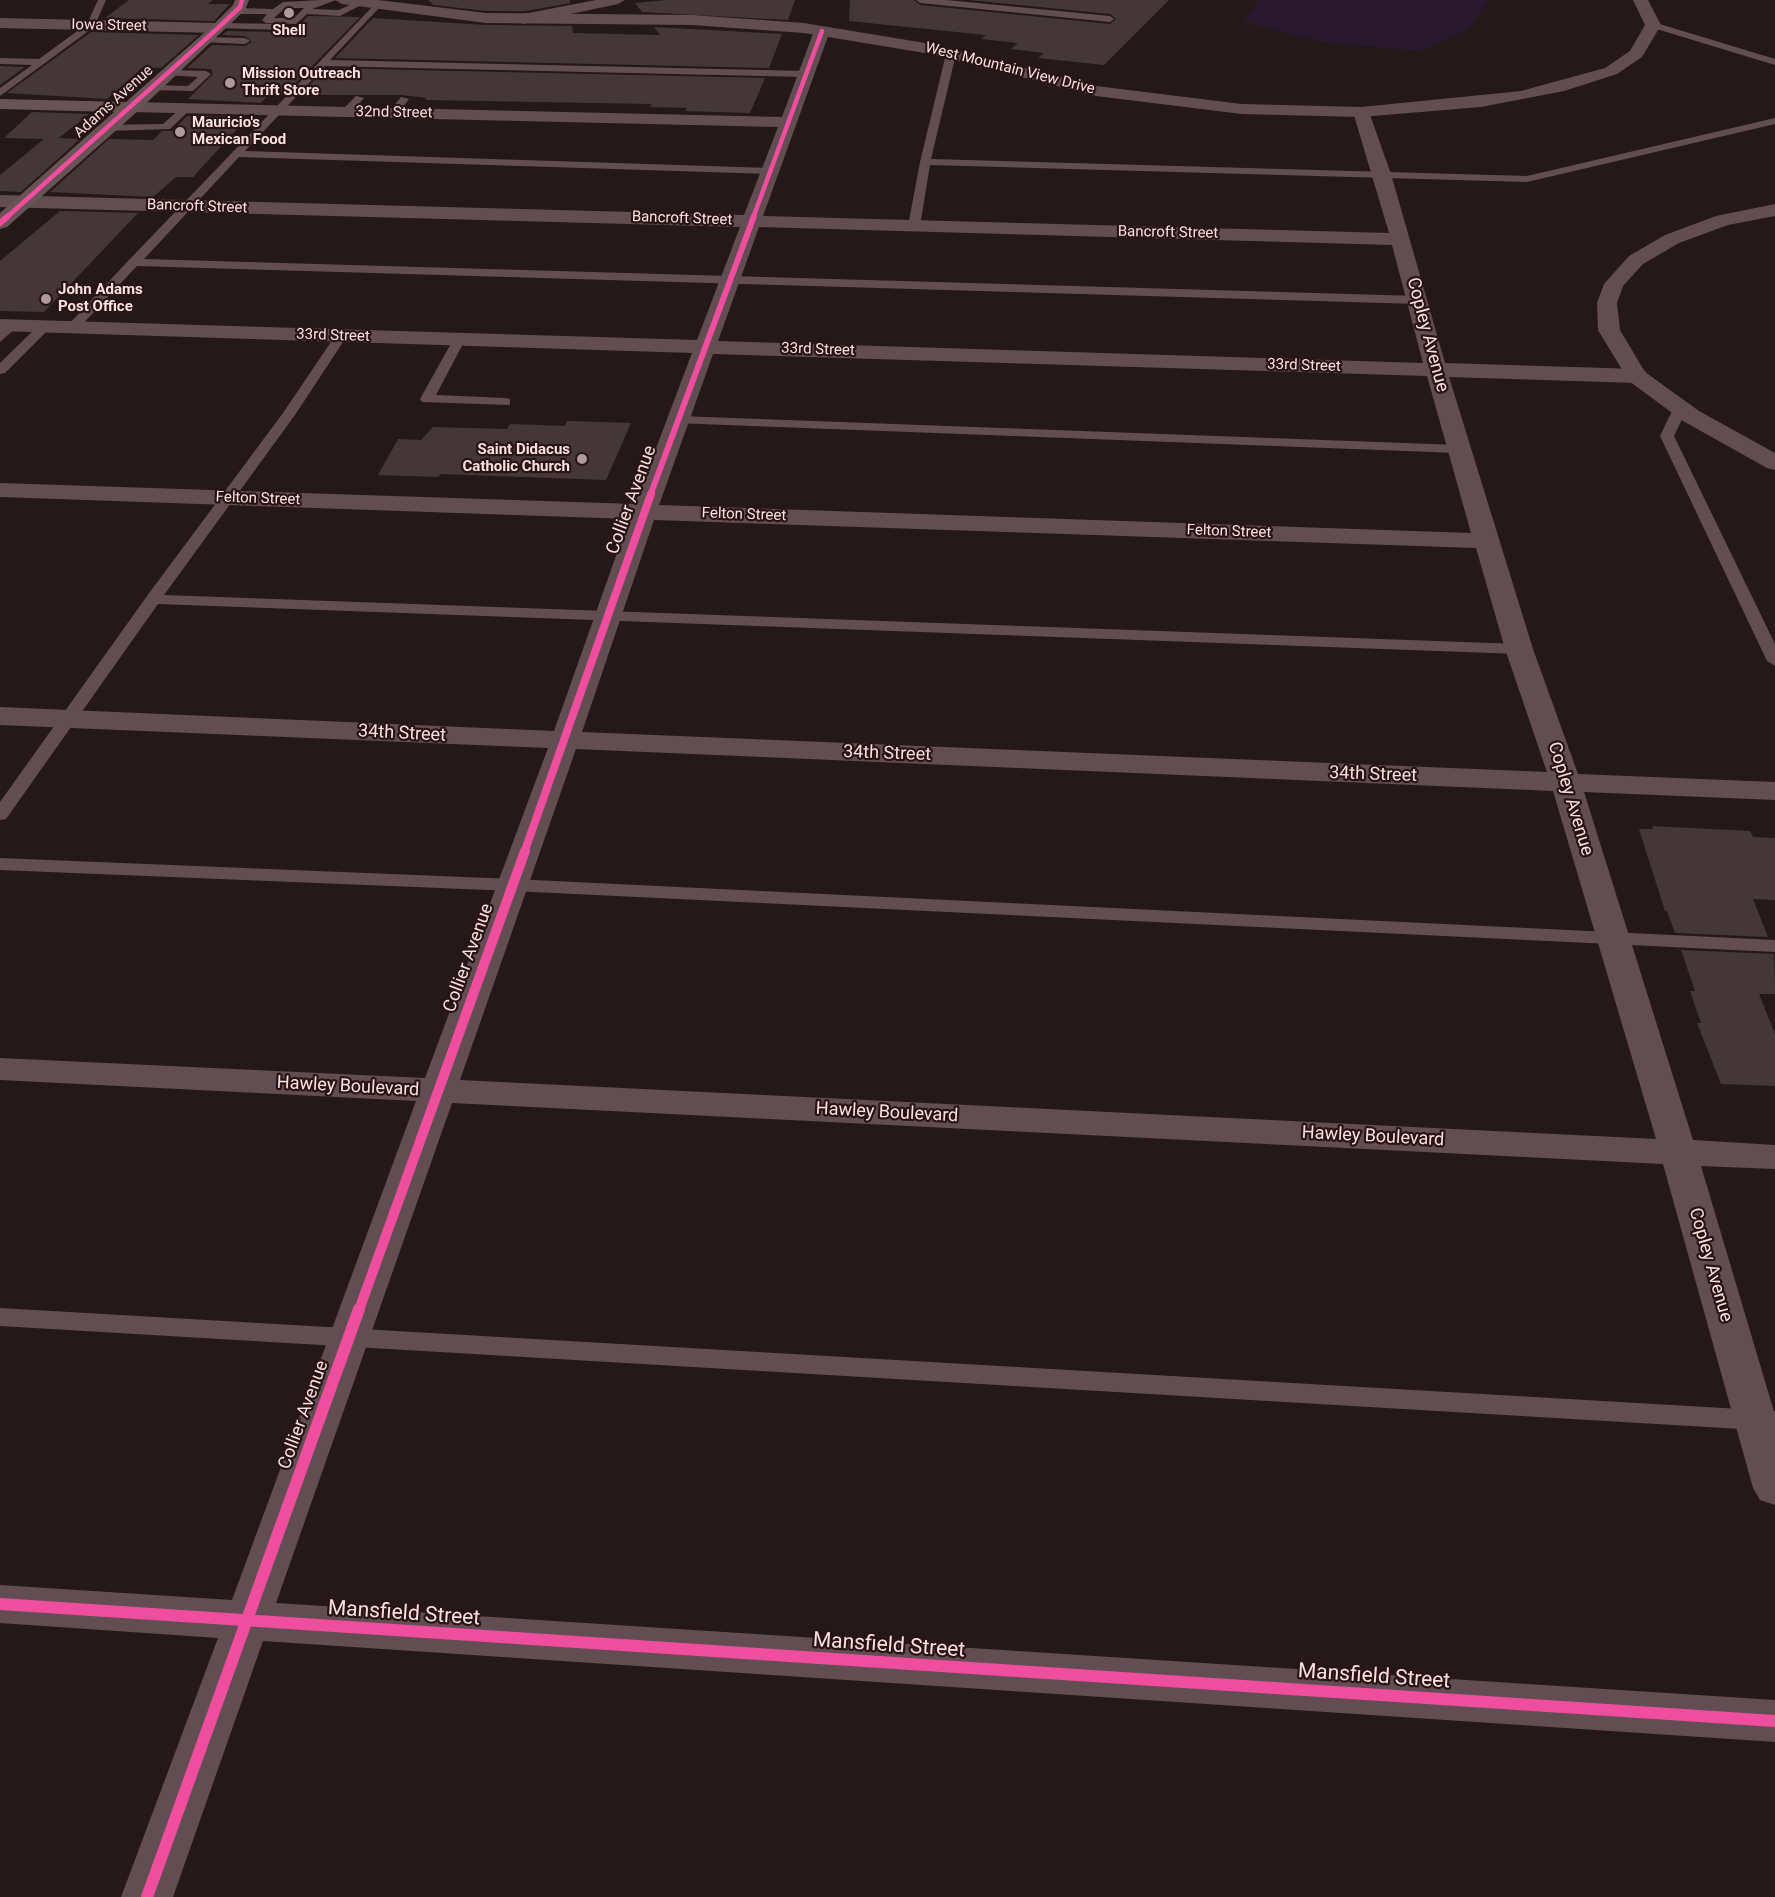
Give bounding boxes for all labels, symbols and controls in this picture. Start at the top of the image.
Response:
marker: Shell [282,6,296,20]
street label: Iowa Street [71,16,147,36]
place label: Shell [272,22,306,40]
street label: West Mountain View Drive [923,39,1097,99]
street label: Adams Avenue [71,62,157,142]
place label: Mission Outreach Thrift Store [242,65,361,100]
marker: Mission Outreach Thrift Store [223,76,237,90]
street label: 32nd Street [355,103,433,123]
place label: Mauricio's Mexican Food [192,114,286,149]
marker: Mauricio's Mexican Food [173,125,187,139]
street label: Bancroft Street [146,196,248,218]
street label: Bancroft Street [631,208,733,230]
street label: Bancroft Street [1118,223,1218,243]
street label: Copley Avenue [1401,275,1453,395]
place label: John Adams Post Office [58,281,143,316]
marker: John Adams Post Office [39,292,53,306]
street label: 33rd Street [296,326,370,346]
street label: 33rd Street [781,340,855,360]
street label: 33rd Street [1267,356,1341,376]
place label: Saint Didacus Catholic Church [463,441,570,476]
street label: Collier Avenue [602,443,662,557]
marker: Saint Didacus Catholic Church [575,452,589,466]
street label: Felton Street [215,489,301,509]
street label: Felton Street [701,505,787,525]
street label: Felton Street [1186,522,1272,542]
street label: 34th Street [358,721,446,747]
street label: Copley Avenue [1542,740,1598,858]
street label: 34th Street [843,742,931,766]
street label: 34th Street [1329,763,1417,787]
street label: Collier Avenue [439,901,499,1015]
street label: Hawley Boulevard [276,1072,420,1102]
street label: Hawley Boulevard [815,1098,959,1128]
street label: Hawley Boulevard [1301,1122,1445,1152]
street label: Copley Avenue [1683,1205,1737,1325]
street label: Collier Avenue [274,1358,334,1472]
street label: Mansfield Street [327,1596,481,1632]
street label: Mansfield Street [812,1628,966,1664]
street label: Mansfield Street [1297,1659,1451,1695]

